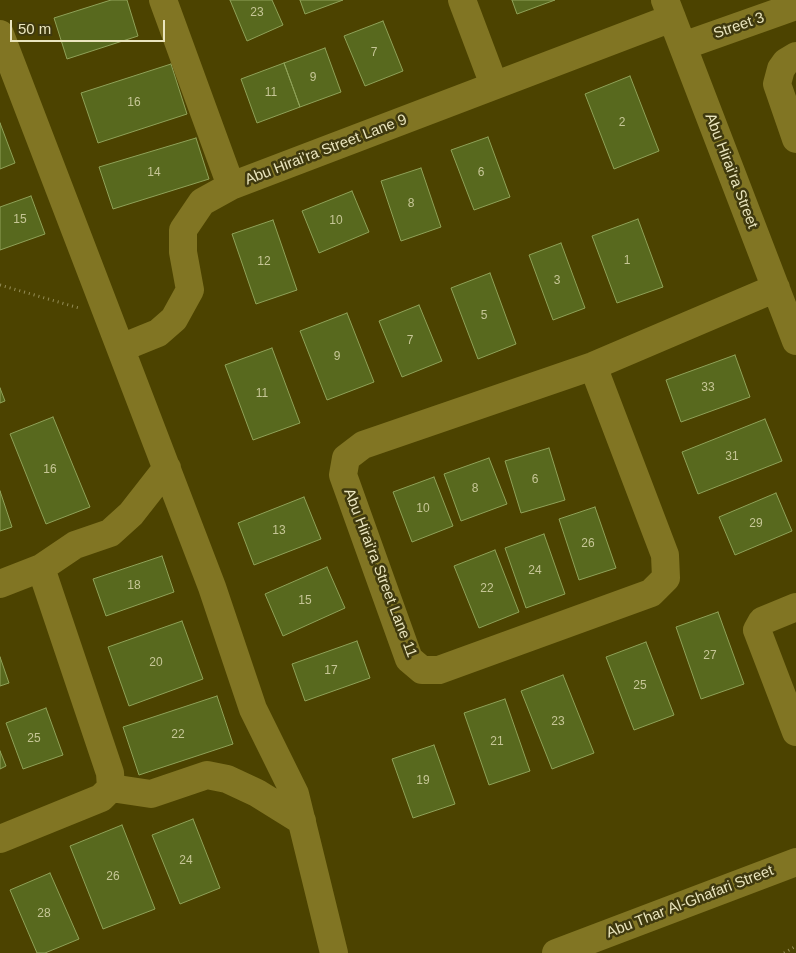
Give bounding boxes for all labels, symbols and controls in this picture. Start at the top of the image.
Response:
house number: 23 [250,6,264,20]
street label: Street 3 [711,9,767,43]
scale bar [12,10,168,42]
text: 50 m [18,20,51,37]
house number: 7 [371,46,377,60]
house number: 9 [310,71,316,85]
house number: 11 [265,86,277,100]
house number: 16 [127,96,141,110]
street label: Abu Hirai'ra Street Lane 9 [242,111,410,189]
street label: Abu Hirai'ra Street [701,111,761,231]
house number: 2 [619,116,625,130]
house number: 14 [147,166,161,180]
house number: 6 [478,166,484,180]
house number: 8 [408,197,414,211]
house number: 15 [13,213,27,227]
house number: 10 [329,214,343,228]
house number: 1 [624,254,630,268]
house number: 12 [257,255,271,269]
house number: 3 [554,274,560,288]
house number: 5 [481,309,487,323]
house number: 7 [407,334,413,348]
house number: 9 [334,350,340,364]
house number: 33 [701,381,715,395]
house number: 11 [256,387,268,401]
house number: 31 [725,450,739,464]
house number: 16 [43,463,57,477]
house number: 6 [532,473,538,487]
house number: 8 [472,482,478,496]
street label: Abu Hirai'ra Street Lane 11 [339,486,421,660]
house number: 10 [416,502,430,516]
house number: 29 [749,517,763,531]
house number: 13 [272,524,286,538]
house number: 26 [581,537,595,551]
house number: 24 [528,564,542,578]
house number: 18 [127,579,141,593]
house number: 22 [480,582,494,596]
house number: 15 [298,594,312,608]
house number: 27 [703,649,717,663]
house number: 20 [149,656,163,670]
house number: 17 [324,664,338,678]
house number: 25 [633,679,647,693]
house number: 23 [551,715,565,729]
house number: 22 [171,728,185,742]
house number: 25 [27,732,41,746]
house number: 21 [490,735,504,749]
house number: 19 [416,774,430,788]
house number: 24 [179,854,193,868]
street label: Abu Thar Al-Ghafari Street [604,862,776,942]
house number: 26 [106,870,120,884]
house number: 28 [37,907,51,921]

